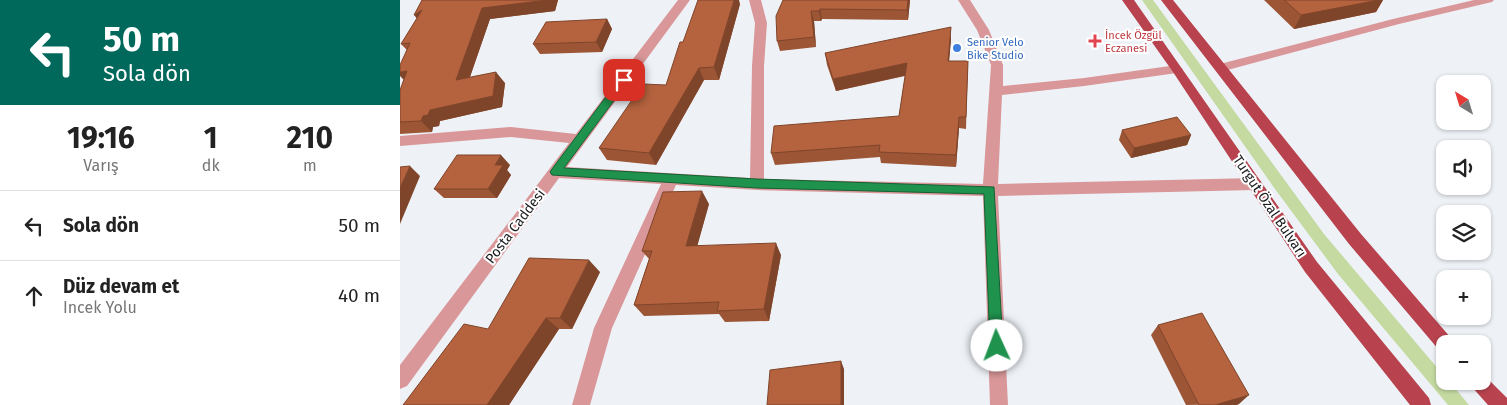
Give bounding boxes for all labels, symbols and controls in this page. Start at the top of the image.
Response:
text: 50 m [103,18,180,60]
icon: left [20,20,85,85]
place label: İncek Özgül Eczanesi [1105,28,1162,55]
marker: İncek Özgül Eczanesi [1089,35,1101,47]
place label: Senior Velo Bike Studio [967,36,1024,62]
marker: Senior Velo Bike Studio [951,42,963,54]
pin [603,59,645,101]
text: Sola dön [103,60,191,87]
icon: arrive [610,66,638,94]
north arrow [1436,75,1491,130]
map controls [1436,75,1491,390]
text: 19:16 [67,120,135,156]
text: 1 [204,120,218,156]
text: 210 [287,120,333,156]
button: sound [1436,140,1491,195]
street label: Turgut Özal Bulvarı [1229,152,1311,260]
text: Varış [83,156,118,175]
text: dk [202,156,220,175]
text: m [303,156,317,175]
street label: Posta Caddesi [482,186,549,267]
button: layers [1436,205,1491,260]
icon: left [20,212,48,240]
text: Sola dön [63,214,139,237]
text: 50 m [339,214,380,237]
button: + [1436,270,1491,325]
text: Düz devam et [63,275,179,298]
icon: ahead [20,282,48,310]
text: 40 m [338,284,380,307]
text: Incek Yolu [63,298,137,317]
position arrow [970,319,1022,371]
button: − [1436,335,1491,390]

